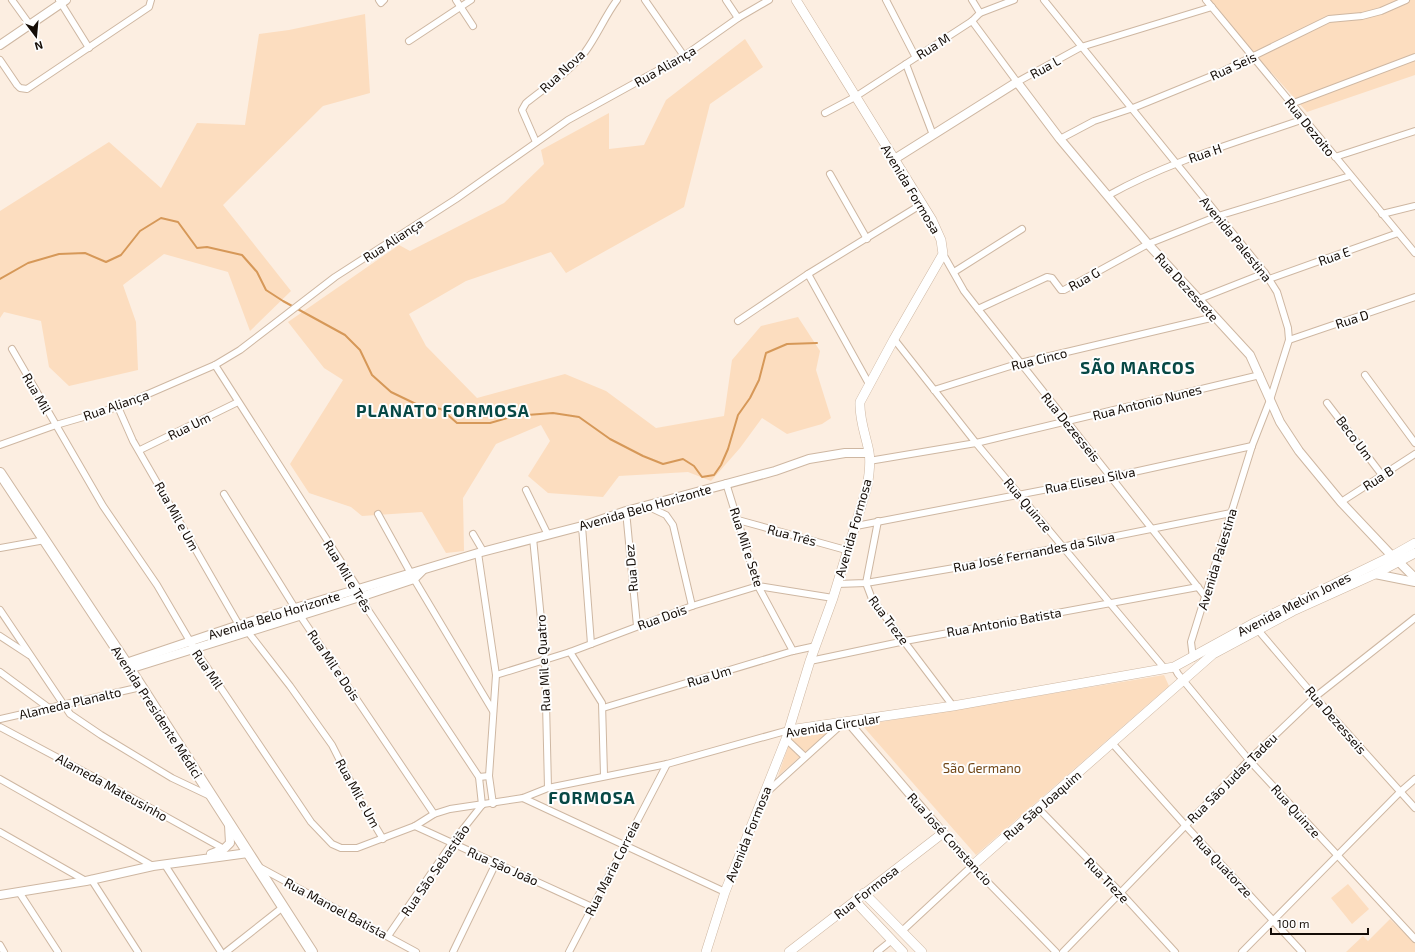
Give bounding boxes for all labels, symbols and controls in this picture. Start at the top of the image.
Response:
north arrow [16,16,56,56]
street label: Rua M [913,29,953,63]
text: N [33,39,45,53]
street label: Rua Aliança [631,42,699,91]
street label: Rua Nova [536,46,588,96]
street label: Rua Seis [1207,48,1259,84]
street label: Rua L [1027,52,1063,82]
street label: Rua Dezoito [1282,95,1338,159]
street label: Rua H [1186,140,1224,166]
street label: Avenida Formosa [878,141,944,237]
street label: Avenida Palestina [1197,193,1275,285]
street label: Rua Aliança [360,215,427,266]
street label: Rua E [1316,243,1352,269]
street label: Rua Dezessete [1152,249,1222,325]
street label: Rua G [1065,264,1103,294]
street label: Rua D [1333,306,1371,332]
street label: Rua Cinco [1009,344,1069,374]
district label: SÃO MARCOS [1080,357,1196,377]
street label: Rua Mil [19,370,55,416]
street label: Rua Antonio Nunes [1091,381,1203,423]
street label: Rua Aliança [81,386,151,425]
street label: Rua Dezesseis [1038,389,1104,465]
district label: PLANATO FORMOSA [356,400,530,420]
street label: Rua Um [165,409,213,443]
street label: Beco Um [1333,413,1377,463]
street label: Rua B [1360,462,1396,494]
street label: Rua Eliseu Silva [1043,463,1137,497]
street label: Rua Quinze [1001,475,1055,535]
street label: Avenida Formosa [831,477,875,579]
street label: Rua Mil e Um [151,479,203,553]
street label: Avenida Belo Horizonte [577,480,713,534]
street label: Rua Mil e Sete [727,505,767,589]
street label: Avenida Palestina [1194,506,1240,612]
street label: Rua Três [766,521,818,549]
street label: Rua José Fernandes da Silva [952,528,1116,576]
street label: Rua Mil e Três [320,537,376,615]
street label: Rua Dez [621,544,641,592]
street label: Avenida Melvin Jones [1235,568,1353,640]
street label: Avenida Belo Horizonte [206,587,342,643]
street label: Rua Treze [865,592,913,648]
street label: Rua Dois [635,601,689,633]
street label: Rua Antonio Batista [945,604,1063,640]
street label: Rua Mil e Quatro [532,614,554,712]
street label: Rua Mil e Dois [304,626,364,704]
street label: Avenida Presidente Médici [108,643,206,781]
street label: Rua Mil [189,646,227,692]
street label: Rua Um [685,662,733,690]
street label: Alameda Planalto [17,683,123,723]
street label: Rua Dezesseis [1302,683,1370,757]
street label: Avenida Circular [785,710,881,740]
street label: Rua São Judas Tadeu [1184,730,1280,826]
street label: Alameda Mateusinho [53,750,171,824]
street label: Rua Mil e Um [332,756,384,830]
park label: São Germano [943,760,1021,776]
street label: Rua São Joaquim [1000,767,1084,843]
street label: Rua Quinze [1268,781,1324,841]
street label: Avenida Formosa [722,784,774,884]
district label: FORMOSA [548,787,636,807]
street label: Rua José Constancio [904,789,996,889]
street label: Rua Maria Correia [581,818,643,918]
street label: Rua São Sebastião [397,821,473,919]
street label: Rua Quatorze [1190,831,1256,901]
street label: Rua São João [465,843,541,889]
street label: Rua Treze [1081,854,1133,906]
street label: Rua Formosa [831,862,901,922]
street label: Rua Manoel Batista [282,874,390,942]
scale bar [1271,910,1368,936]
text: 100 m [1277,916,1309,930]

